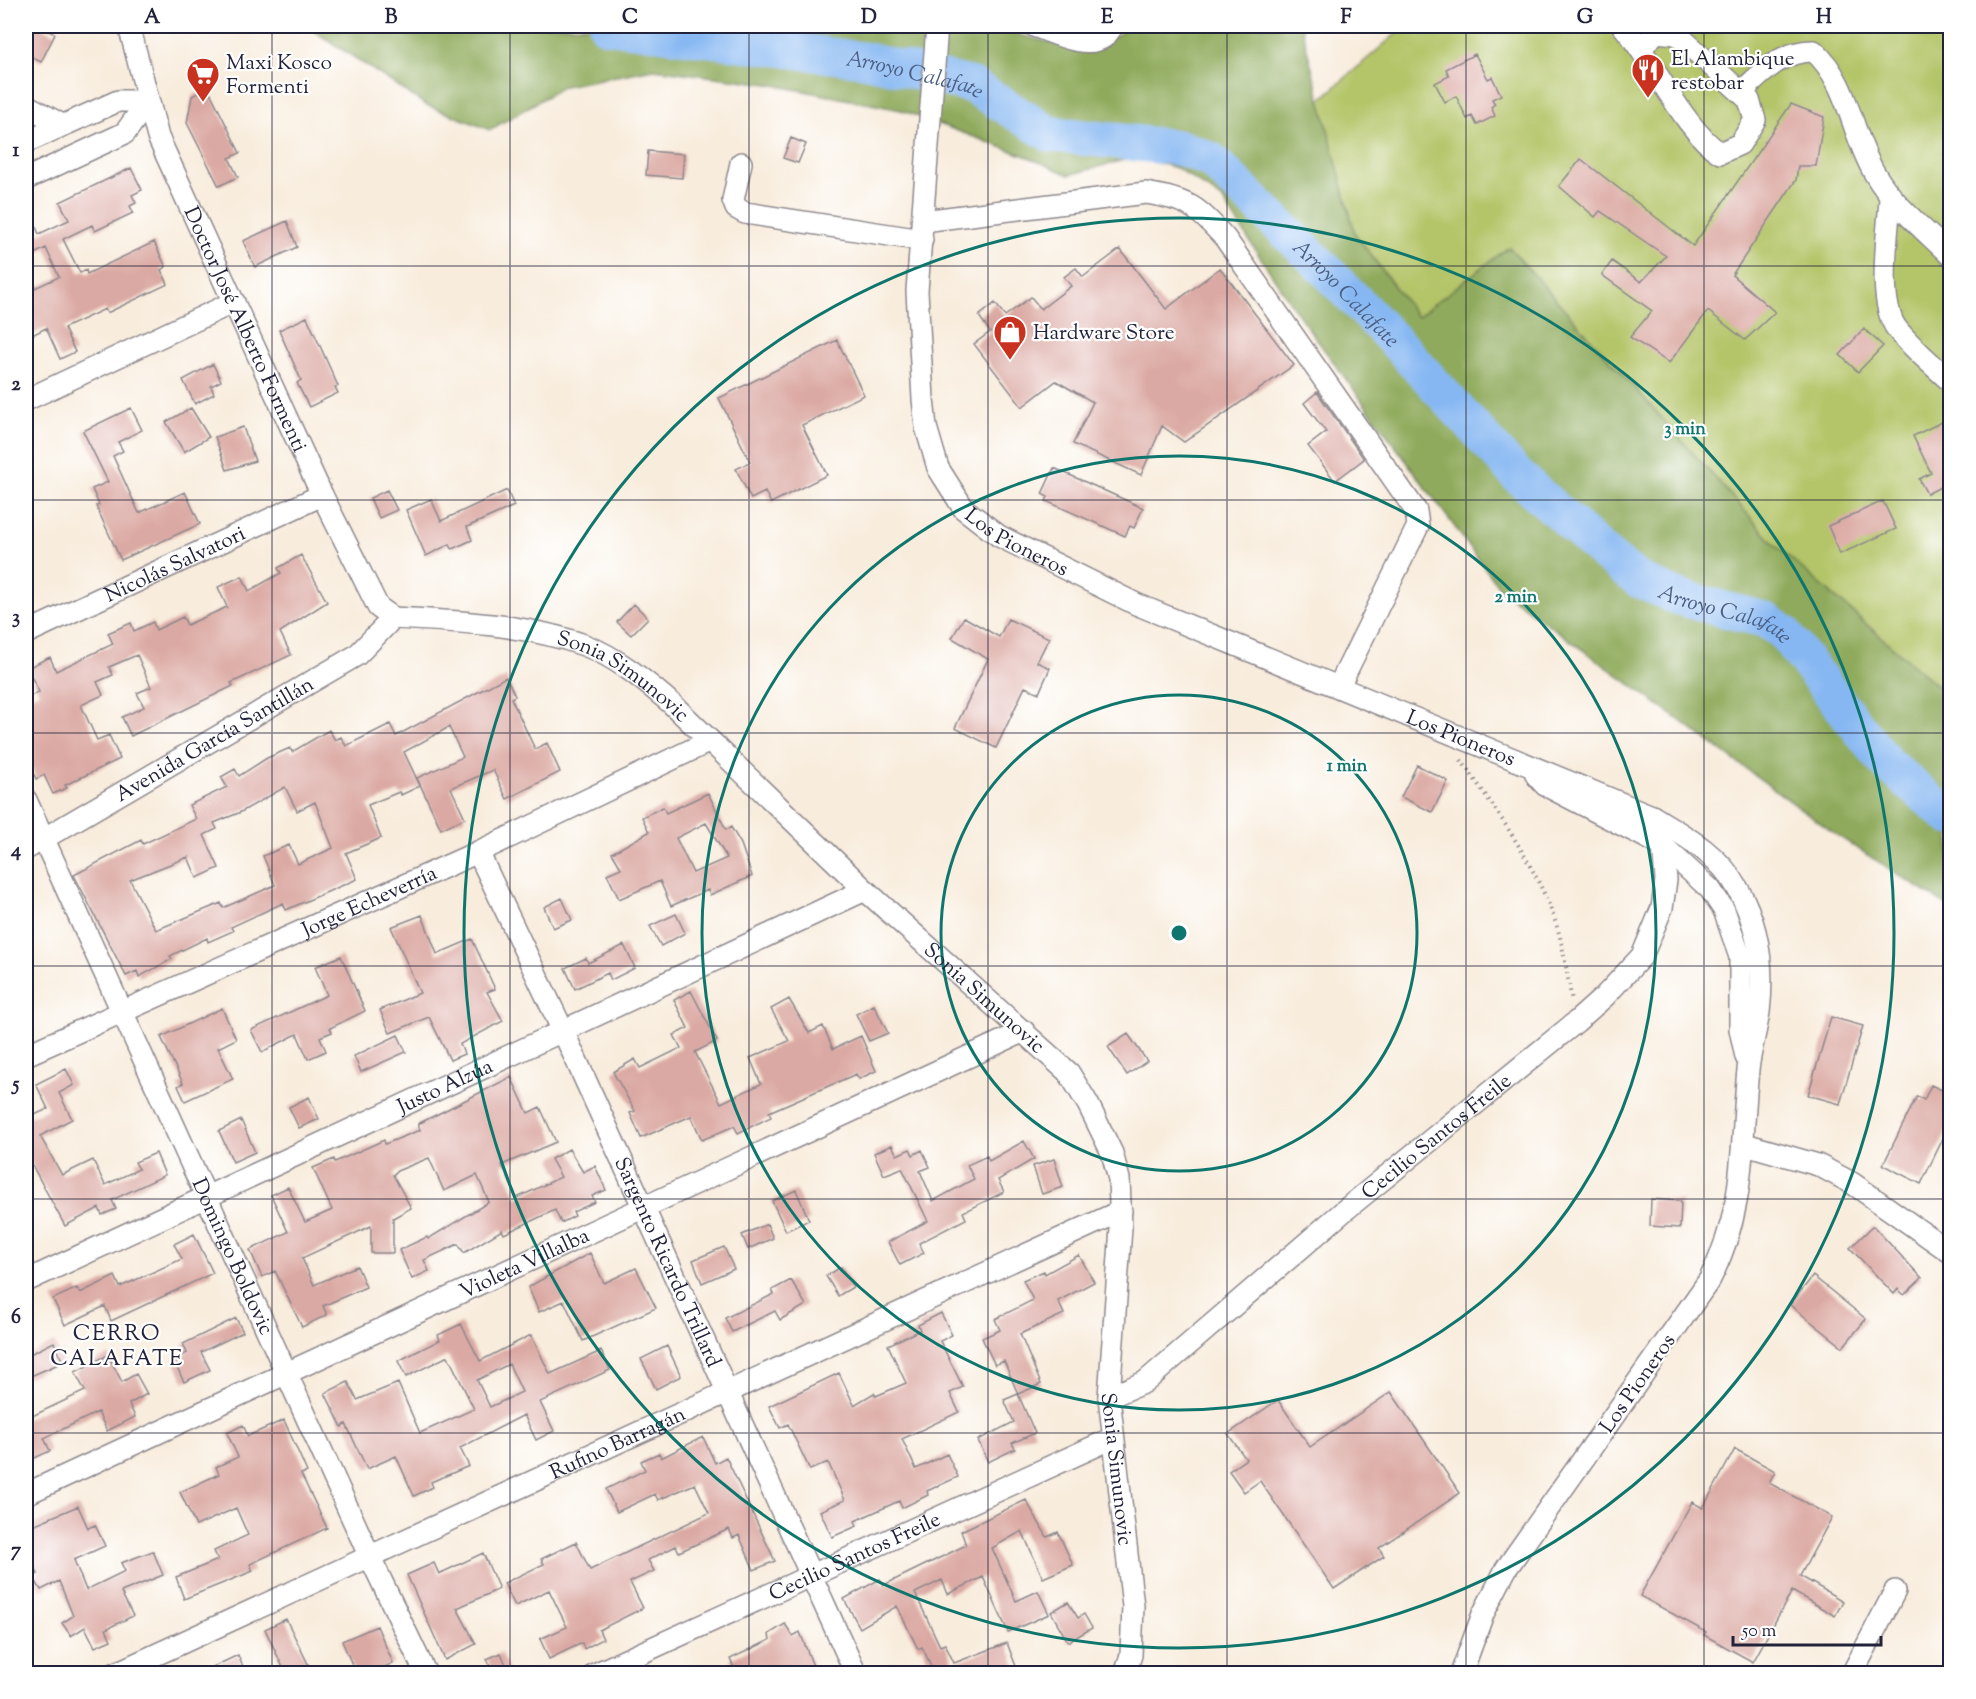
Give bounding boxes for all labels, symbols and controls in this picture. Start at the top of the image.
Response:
text: A [144,4,161,33]
text: B [385,4,398,33]
text: C [622,4,638,33]
text: D [861,4,877,33]
text: E [1101,4,1114,33]
text: F [1340,4,1352,33]
text: G [1577,4,1594,33]
text: H [1816,4,1832,33]
water label: Arroyo Calafate [844,45,989,108]
place label: El Alambique restobar [1671,45,1795,99]
place label: Maxi Kosco Formenti [226,49,332,103]
restaurant icon: El Alambique restobar [1630,52,1666,99]
supermarket icon: Maxi Kosco Formenti [185,56,221,103]
text: 1 [13,137,20,166]
street label: Doctor José Alberto Formenti [175,202,313,458]
water label: Arroyo Calafate [1284,233,1406,356]
shop icon: Hardware Store [992,314,1028,361]
place label: Hardware Store [1033,319,1175,349]
text: 2 [11,371,21,400]
text: 3 min [1664,417,1706,443]
street label: Los Pioneros [958,502,1073,585]
street label: Nicolás Salvatori [100,520,251,611]
water label: Arroyo Calafate [1652,577,1799,652]
text: 2 min [1495,585,1538,611]
text: 3 [12,604,20,633]
street label: Sonia Simunovic [553,624,695,730]
street label: Avenida García Santillán [110,670,320,811]
street label: Los Pioneros [1401,704,1519,775]
text: 1 min [1327,754,1368,780]
text: 4 [10,837,21,866]
street label: Jorge Echeverría [297,859,442,947]
centre of rings [1169,923,1189,943]
street label: Sonia Simunovic [916,936,1051,1061]
street label: Justo Alzúa [392,1052,499,1123]
street label: Cecilio Santos Freile [1356,1067,1519,1208]
text: 5 [11,1071,20,1100]
street label: Sargento Ricardo Trillard [605,1153,727,1373]
street label: Domingo Boldovic [183,1174,280,1340]
street label: Violeta Villalba [455,1222,595,1308]
text: 6 [11,1304,21,1333]
district label: CERRO CALAFATE [50,1319,184,1376]
street label: Los Pioneros [1593,1328,1684,1440]
street label: Sonia Simunovic [1092,1391,1139,1547]
street label: Rufino Barragán [545,1400,691,1489]
street label: Cecilio Santos Freile [765,1506,946,1610]
text: 7 [11,1537,22,1566]
scale bar [1733,1609,1882,1647]
text: 50 m [1741,1619,1777,1645]

